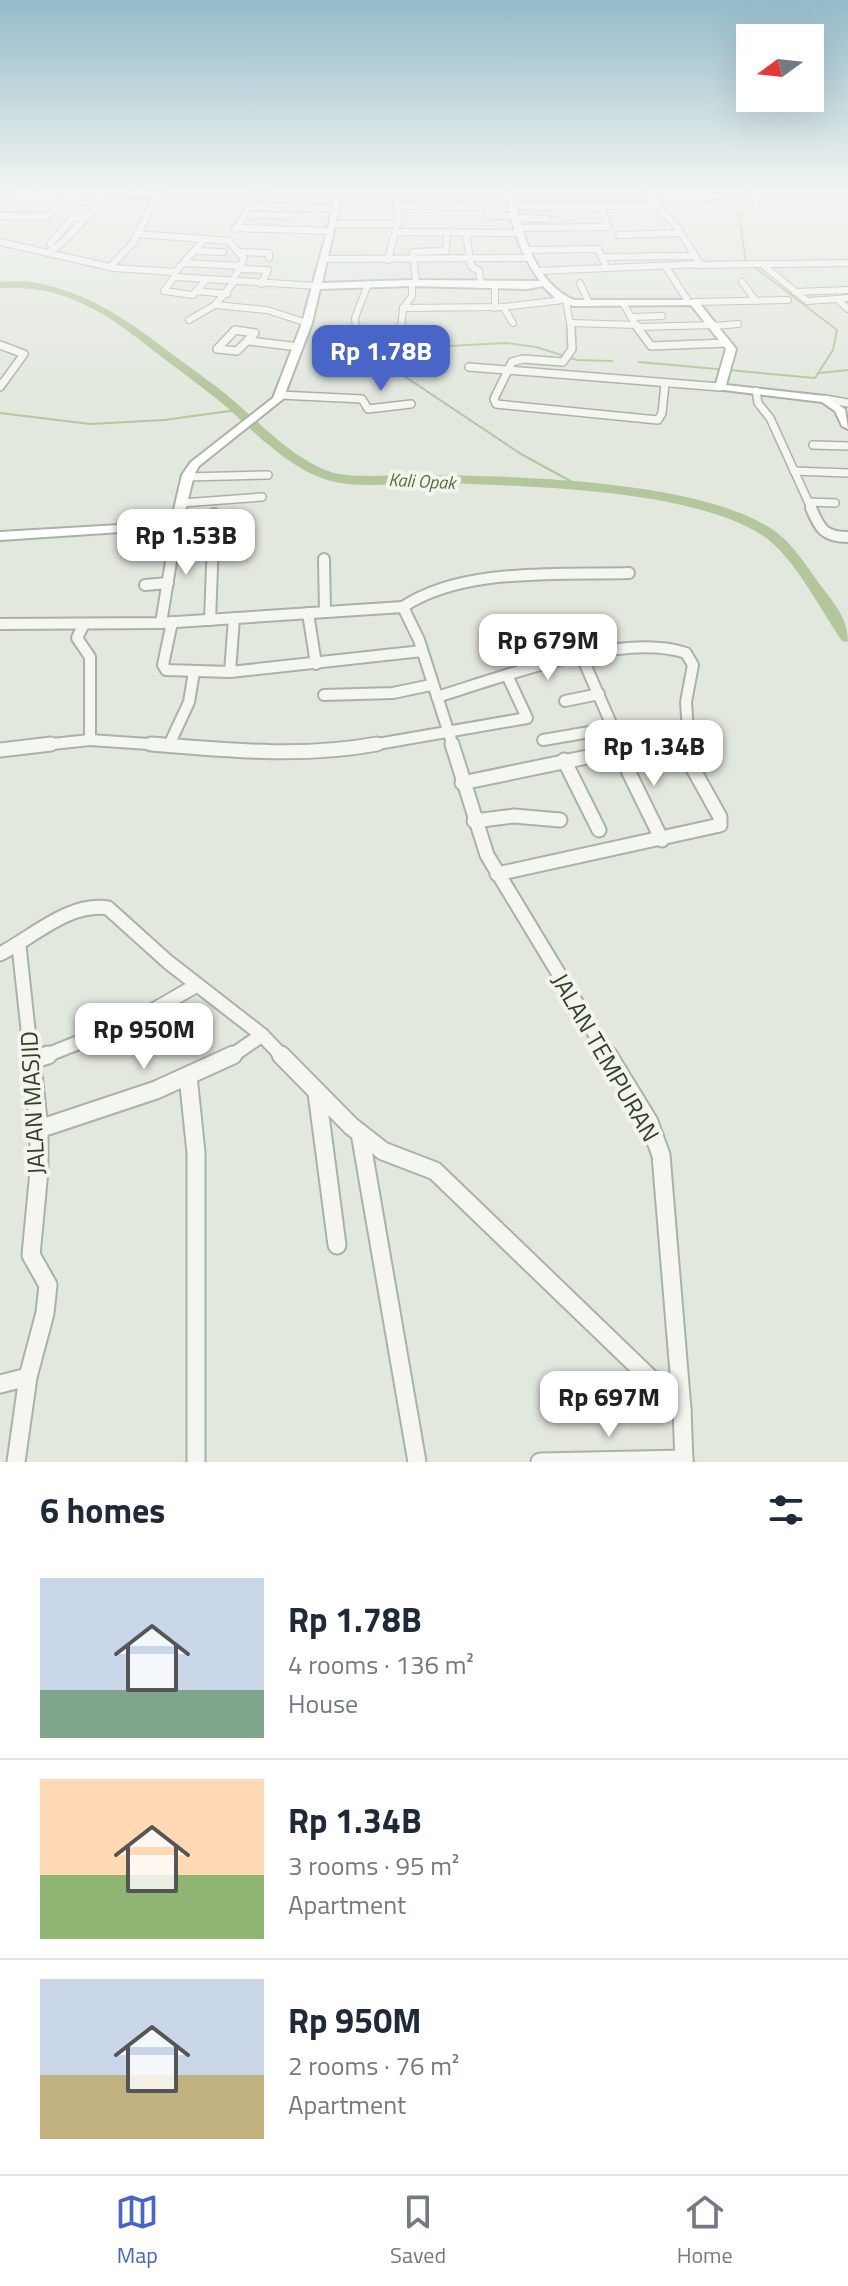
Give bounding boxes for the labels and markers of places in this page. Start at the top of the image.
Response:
pin: Rp 1.78B [298,325,464,393]
pin: Rp 1.53B [103,509,269,577]
pin: Rp 679M [474,614,622,682]
pin: Rp 1.34B [571,720,737,788]
pin: Rp 950M [70,1003,218,1071]
pin: Rp 697M [535,1371,683,1439]

